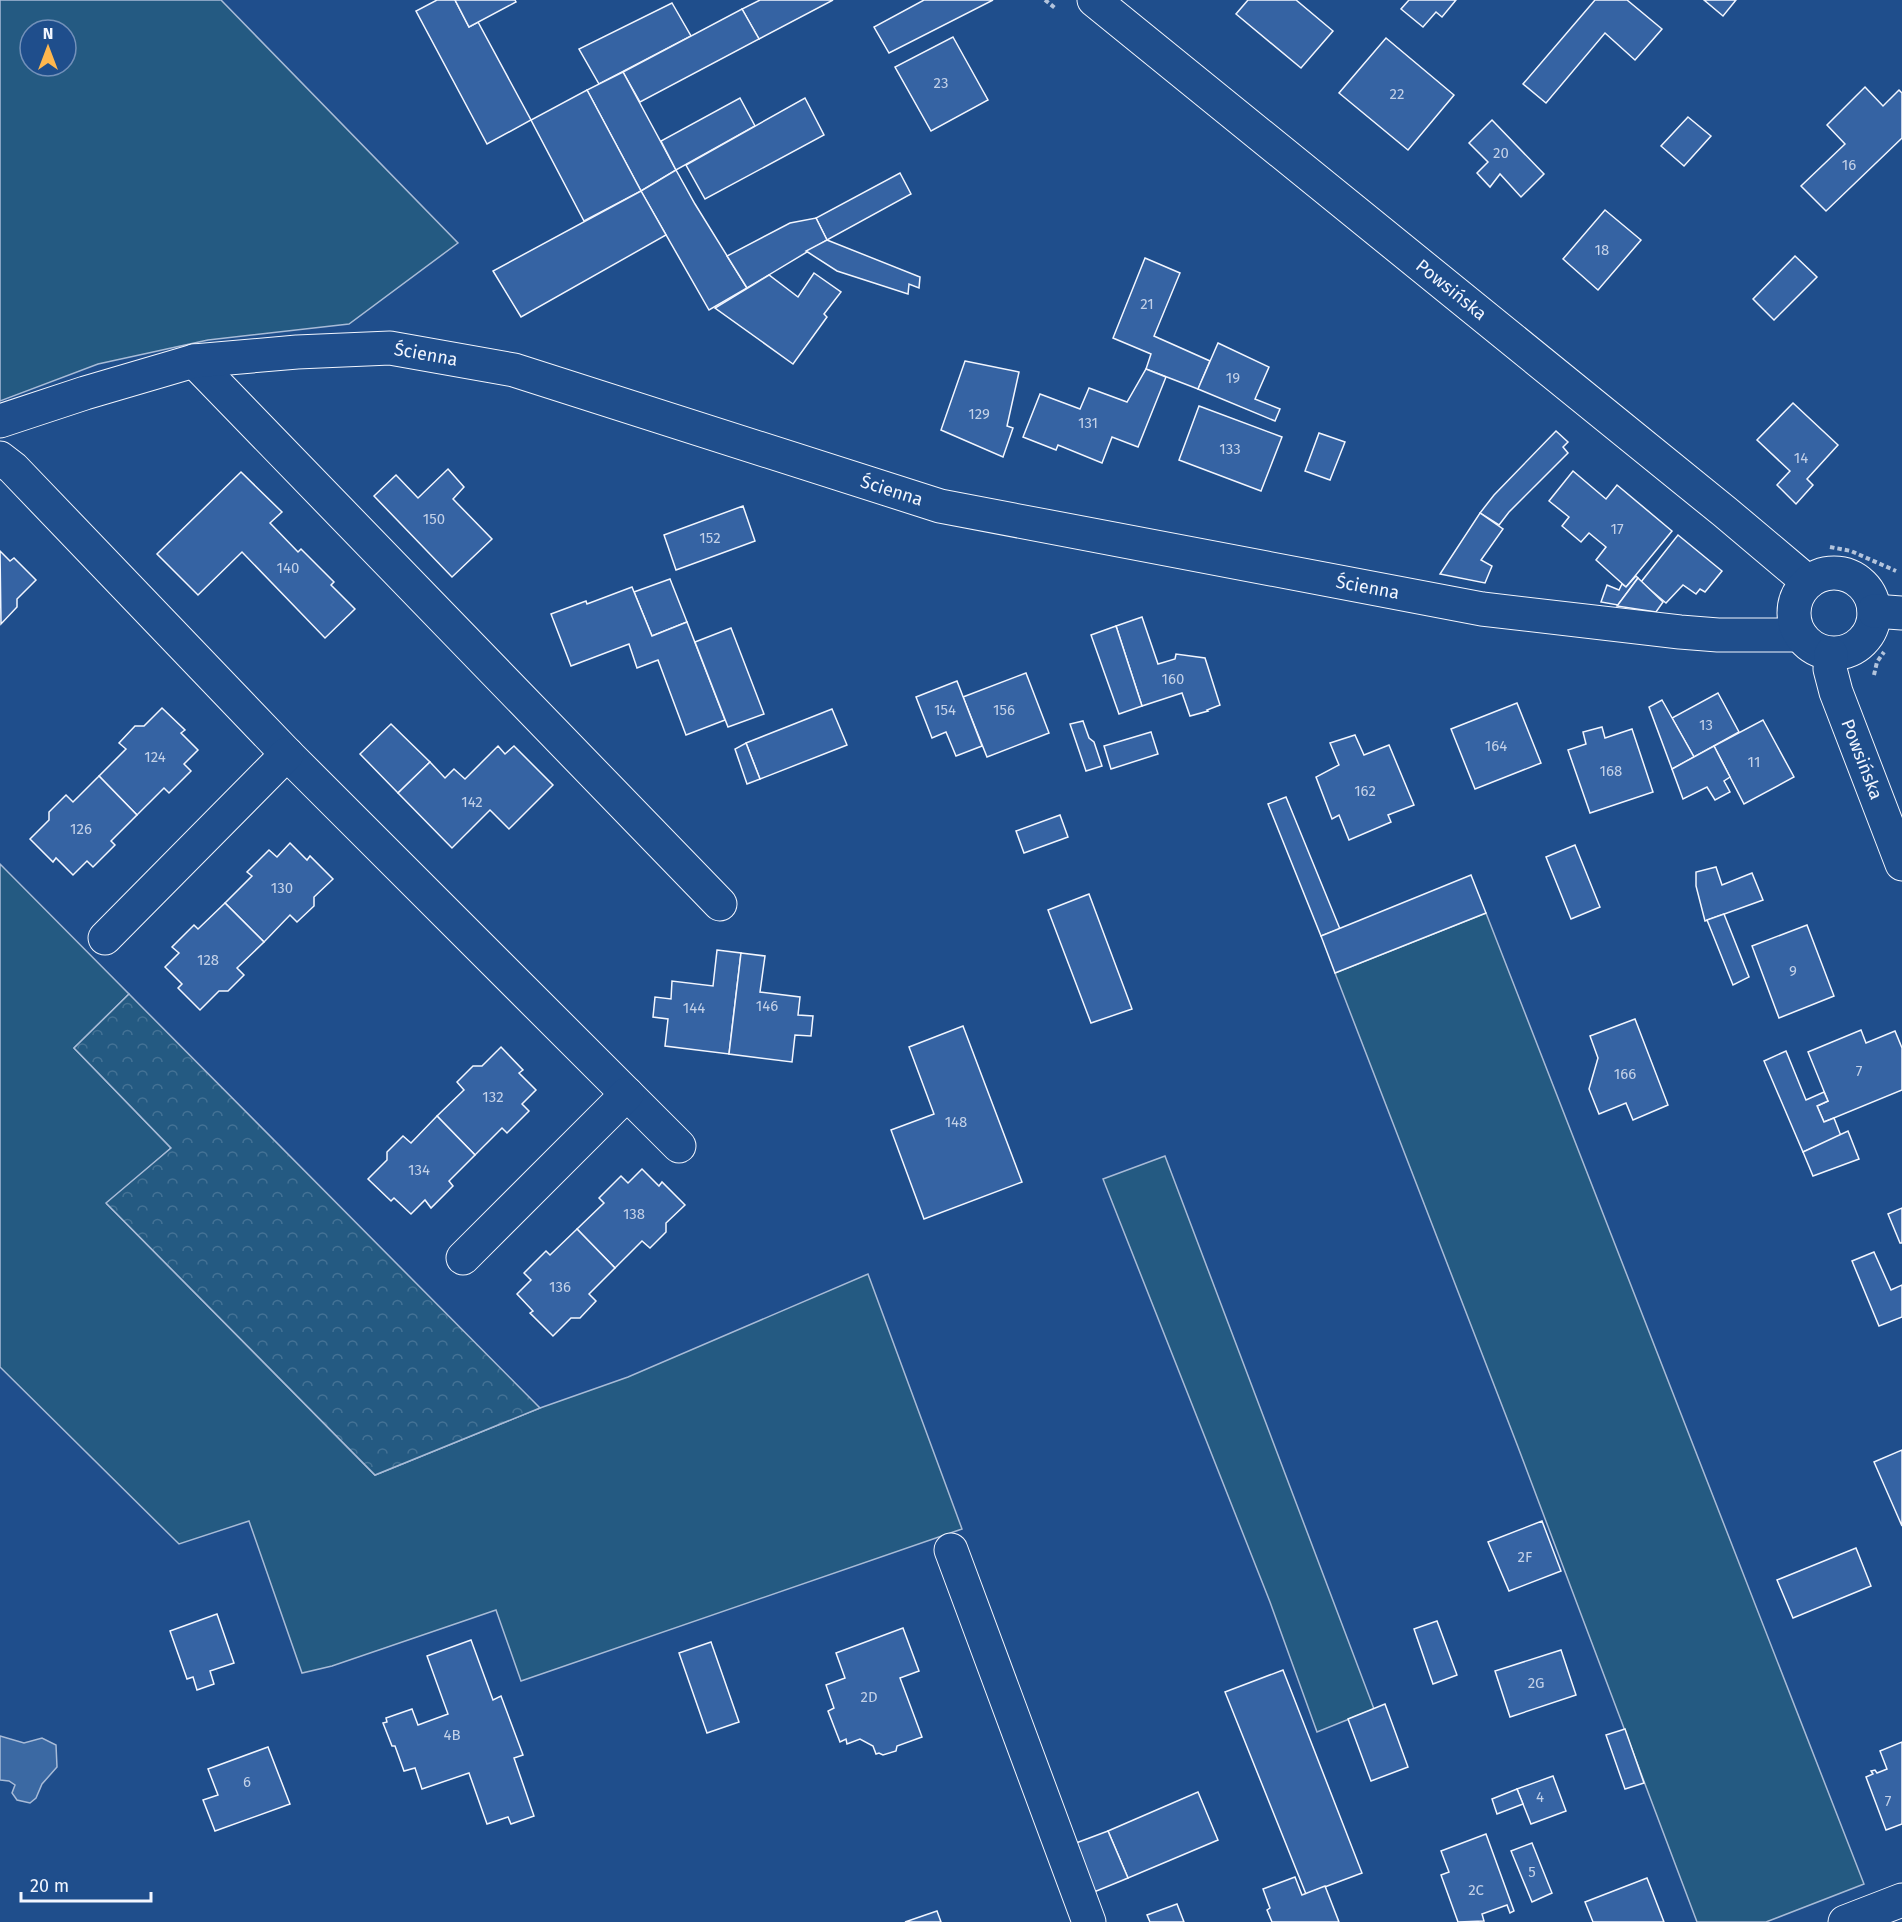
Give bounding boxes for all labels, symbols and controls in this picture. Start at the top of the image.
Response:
north arrow [18,18,78,78]
text: N [43,24,53,43]
house number: 23 [934,74,948,92]
house number: 22 [1390,85,1404,103]
house number: 20 [1493,144,1509,162]
house number: 16 [1842,156,1856,174]
house number: 18 [1595,241,1609,259]
street label: Powsińska [1411,255,1491,325]
house number: 21 [1140,295,1154,313]
street label: Ścienna [392,338,459,371]
house number: 19 [1226,369,1240,387]
house number: 129 [968,405,990,423]
house number: 131 [1078,414,1098,432]
house number: 133 [1219,440,1241,458]
house number: 14 [1794,449,1808,467]
street label: Ścienna [858,470,926,511]
house number: 150 [423,510,445,528]
house number: 17 [1610,520,1624,538]
house number: 152 [699,529,721,547]
house number: 140 [277,559,299,577]
street label: Ścienna [1334,570,1401,604]
house number: 160 [1162,670,1184,688]
house number: 154 [934,701,956,719]
house number: 156 [993,701,1015,719]
house number: 13 [1699,716,1713,734]
street label: Powsińska [1836,716,1887,803]
house number: 164 [1485,737,1507,755]
house number: 124 [144,748,166,766]
house number: 11 [1748,753,1760,771]
house number: 168 [1600,762,1622,780]
house number: 162 [1354,782,1376,800]
house number: 142 [461,793,483,811]
house number: 126 [70,820,92,838]
house number: 130 [271,879,293,897]
house number: 128 [197,951,219,969]
house number: 9 [1789,962,1797,980]
house number: 146 [756,997,778,1015]
house number: 144 [683,999,705,1017]
house number: 7 [1856,1062,1863,1080]
house number: 166 [1614,1065,1636,1083]
house number: 132 [482,1088,504,1106]
house number: 148 [945,1113,967,1131]
house number: 134 [408,1161,430,1179]
house number: 138 [623,1205,645,1223]
house number: 136 [549,1278,571,1296]
house number: 2F [1518,1548,1532,1566]
house number: 2G [1528,1674,1544,1692]
house number: 2D [860,1688,878,1706]
house number: 4B [443,1726,461,1744]
house number: 6 [243,1773,251,1791]
house number: 4 [1536,1788,1544,1806]
house number: 7 [1885,1792,1892,1810]
house number: 5 [1528,1863,1536,1881]
scale bar [21,1865,152,1903]
text: 20 m [30,1875,69,1897]
house number: 2C [1468,1881,1484,1899]

